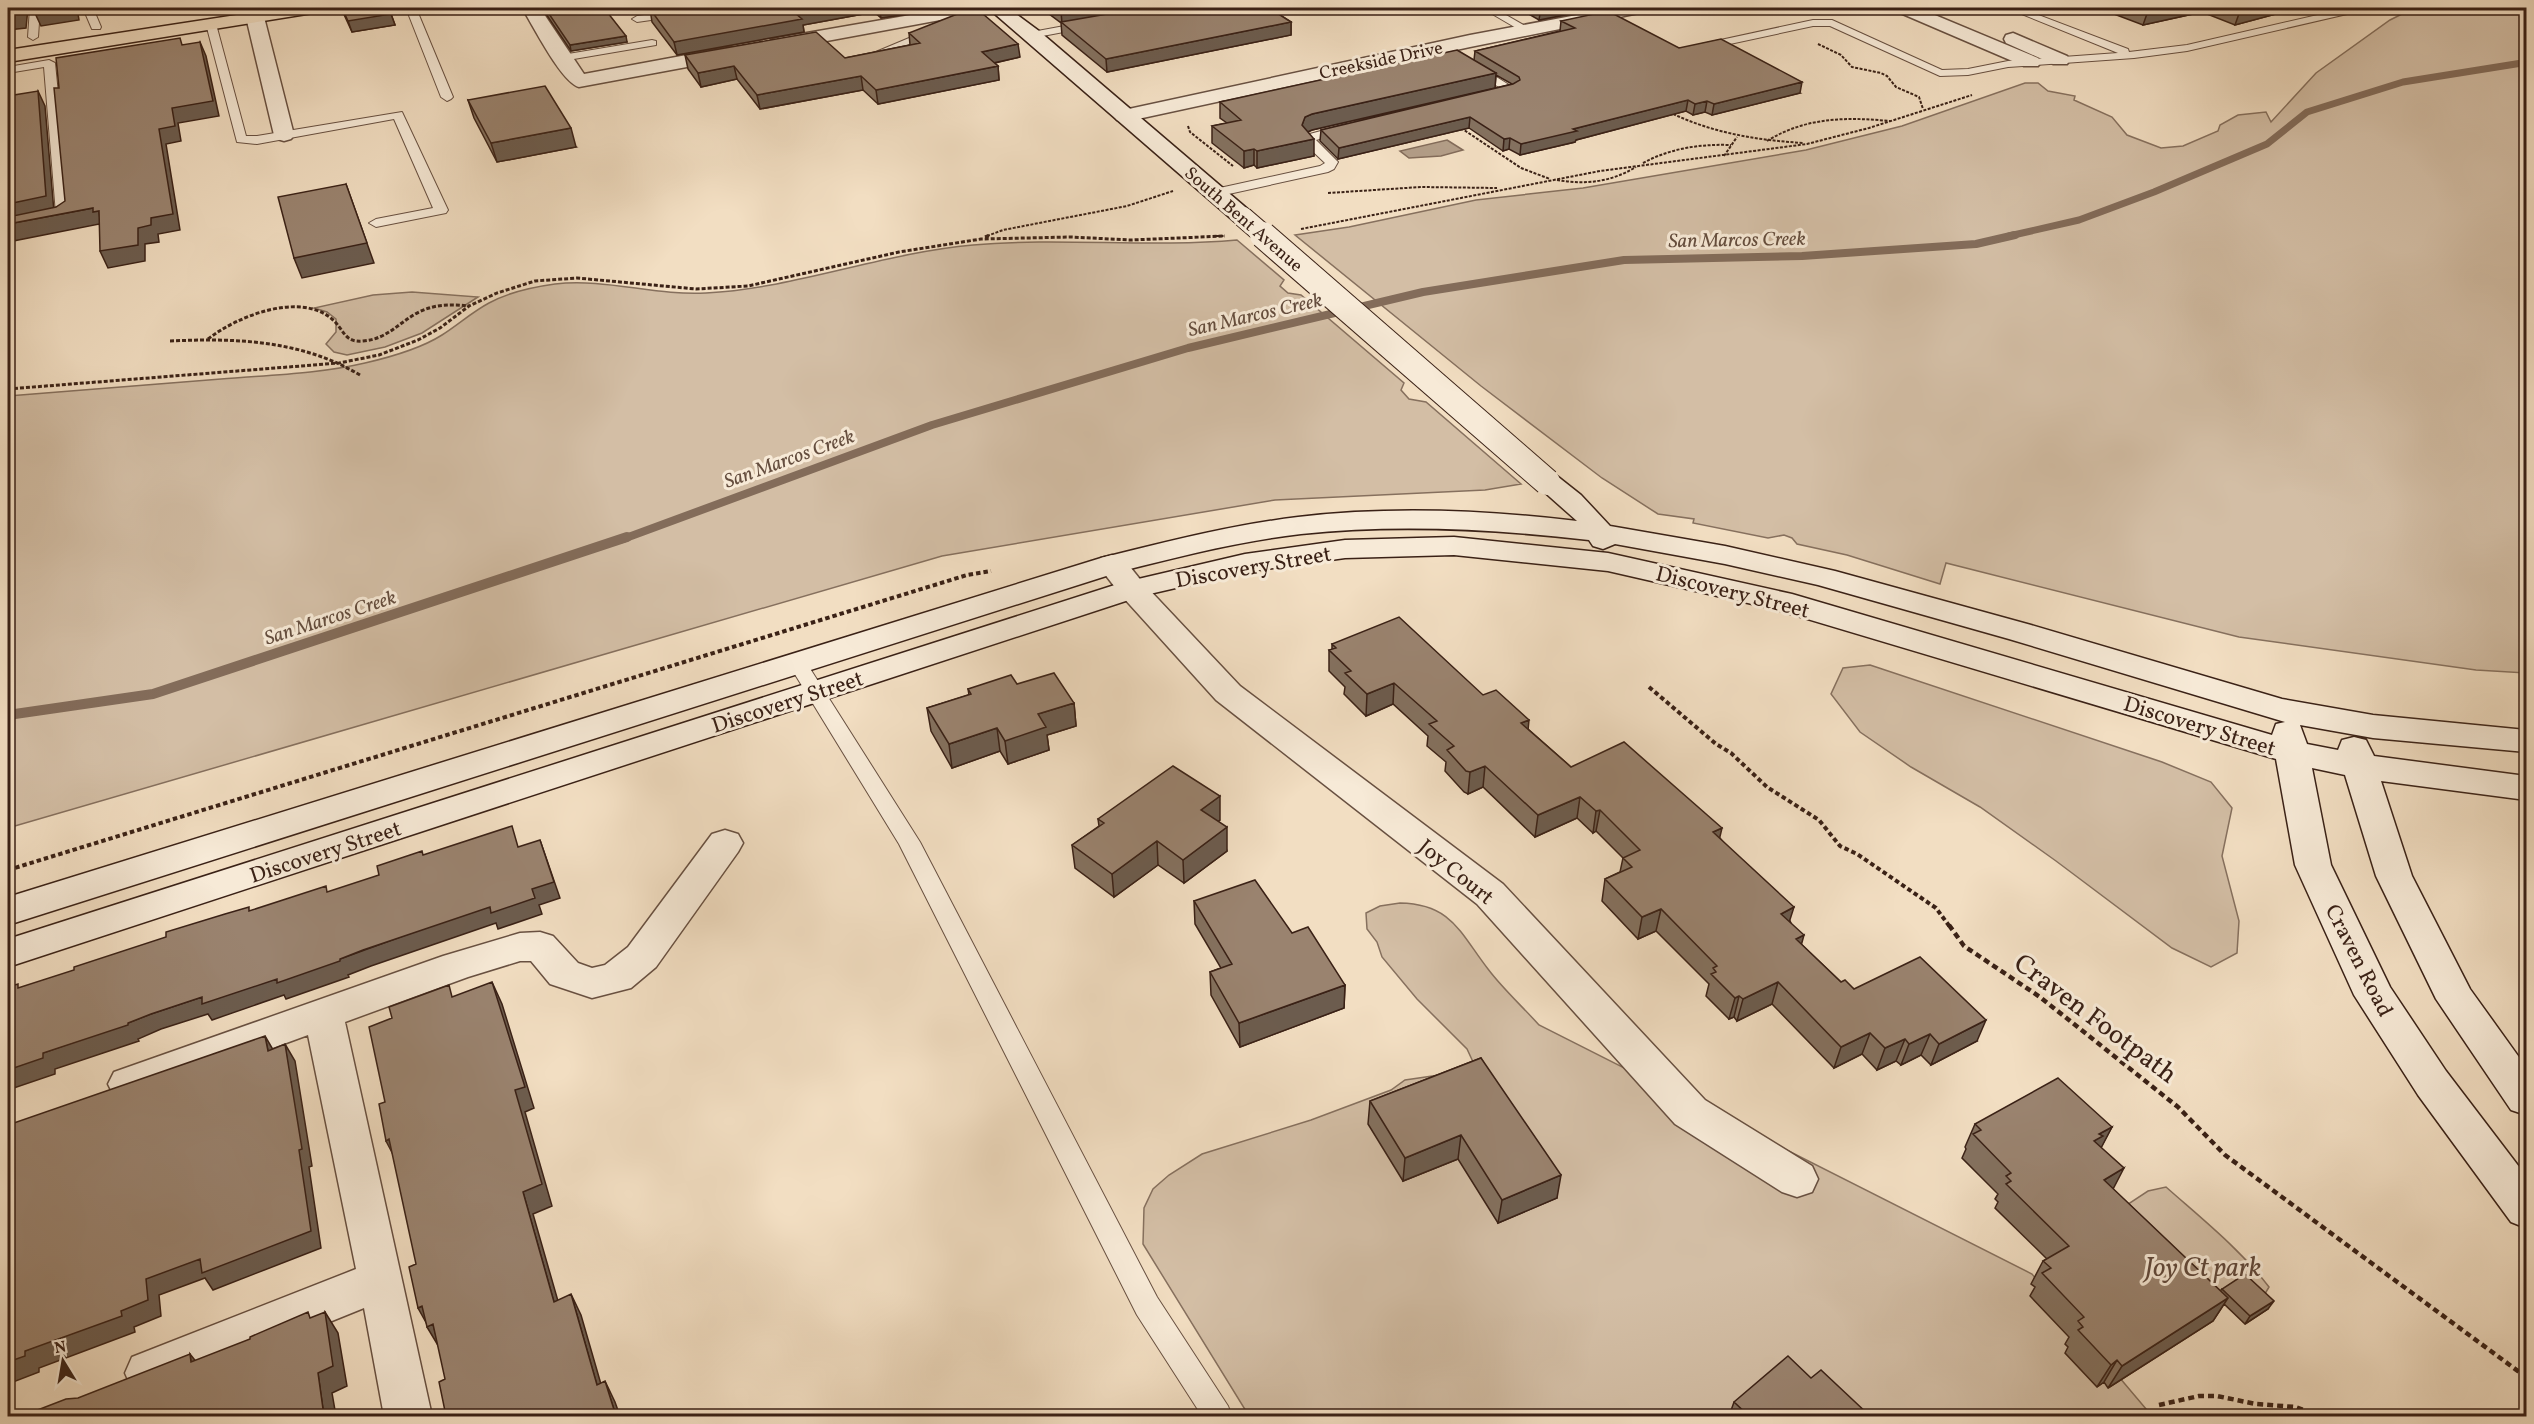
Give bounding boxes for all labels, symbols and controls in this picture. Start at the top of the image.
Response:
street label: Creekside Drive [1317,36,1445,87]
street label: South Bent Avenue [1178,162,1308,279]
water label: San Marcos Creek [1668,226,1806,256]
water label: San Marcos Creek [1186,287,1325,345]
water label: San Marcos Creek [721,423,859,496]
street label: Discovery Street [1173,539,1334,597]
street label: Discovery Street [1652,559,1813,628]
water label: San Marcos Creek [261,584,400,653]
street label: Discovery Street [708,664,868,742]
street label: Discovery Street [2119,690,2279,765]
street label: Discovery Street [246,814,406,892]
street label: Joy Court [1411,833,1500,913]
street label: Craven Road [2316,899,2399,1023]
street label: Craven Footpath [2005,945,2184,1094]
park label: Joy Ct park [2142,1250,2261,1288]
north arrow [33,1331,93,1391]
text: N [53,1336,69,1360]

